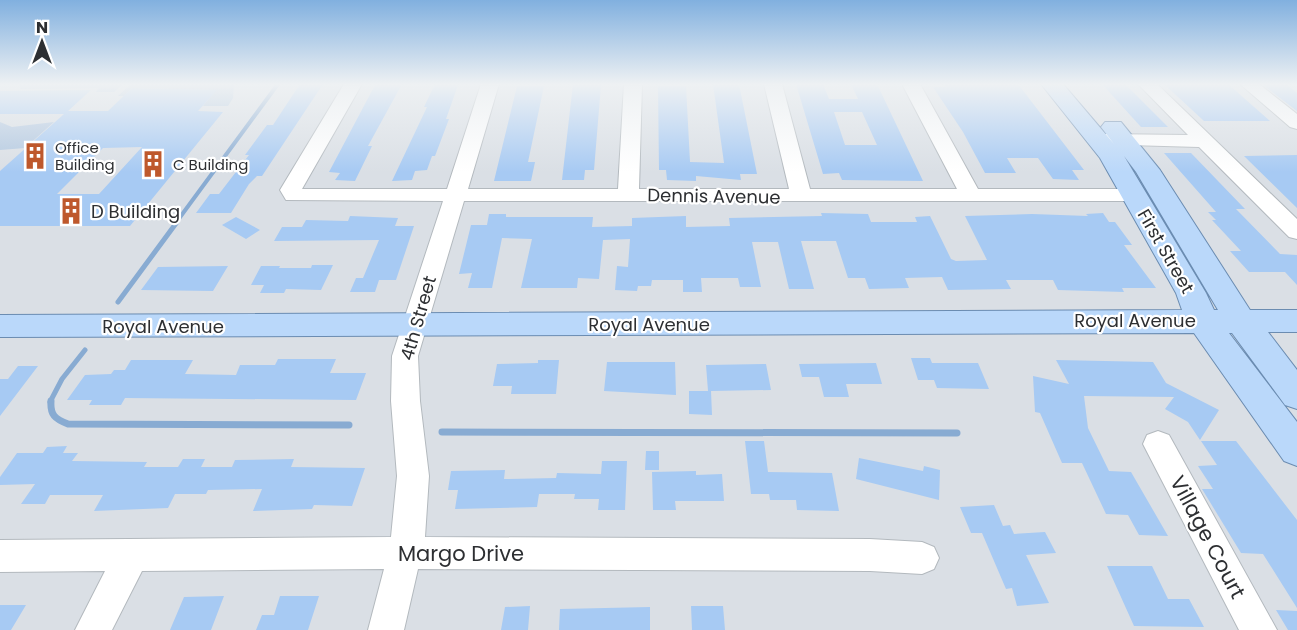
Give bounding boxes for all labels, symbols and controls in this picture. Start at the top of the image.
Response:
north arrow [12,12,72,72]
text: N [36,16,48,39]
place label: Office Building [55,137,115,175]
building icon: Office Building [20,141,50,171]
building icon: C Building [138,149,168,179]
place label: C Building [173,154,248,175]
street label: Dennis Avenue [647,182,781,210]
building icon: D Building [56,196,86,226]
place label: D Building [91,199,180,224]
street label: First Street [1132,204,1200,298]
street label: 4th Street [394,273,442,363]
street label: Royal Avenue [1074,308,1196,333]
street label: Royal Avenue [588,312,710,337]
street label: Royal Avenue [102,314,224,339]
street label: Village Court [1163,470,1253,604]
street label: Margo Drive [398,539,524,568]

